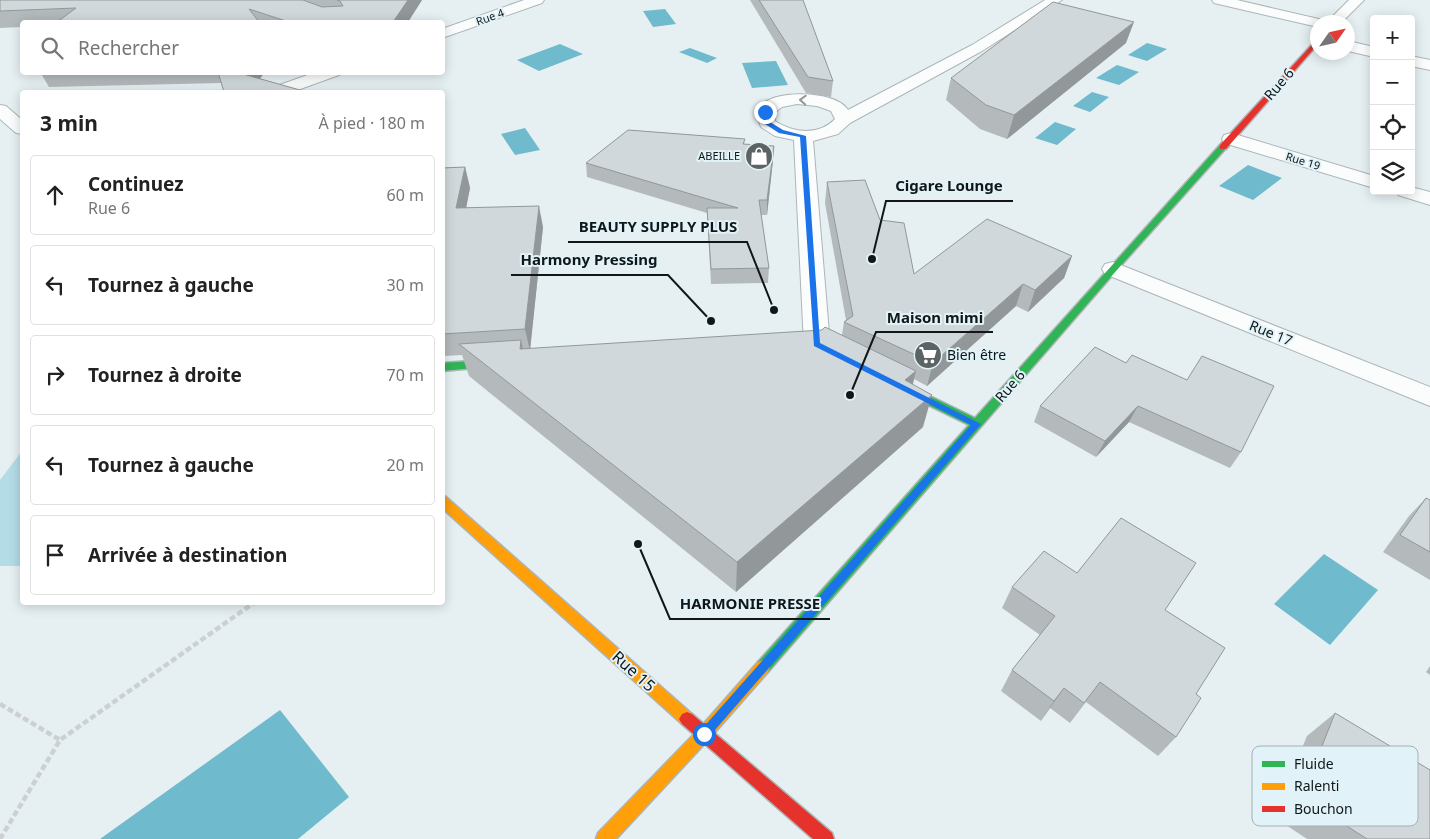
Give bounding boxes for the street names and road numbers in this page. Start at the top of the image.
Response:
street label: Rue 4 [474,4,507,29]
street label: Rue 6 [1259,64,1298,104]
street label: Rue 19 [1284,148,1322,173]
street label: Rue 17 [1247,315,1296,350]
street label: Rue 6 [990,366,1029,406]
street label: Rue 15 [608,646,660,696]

